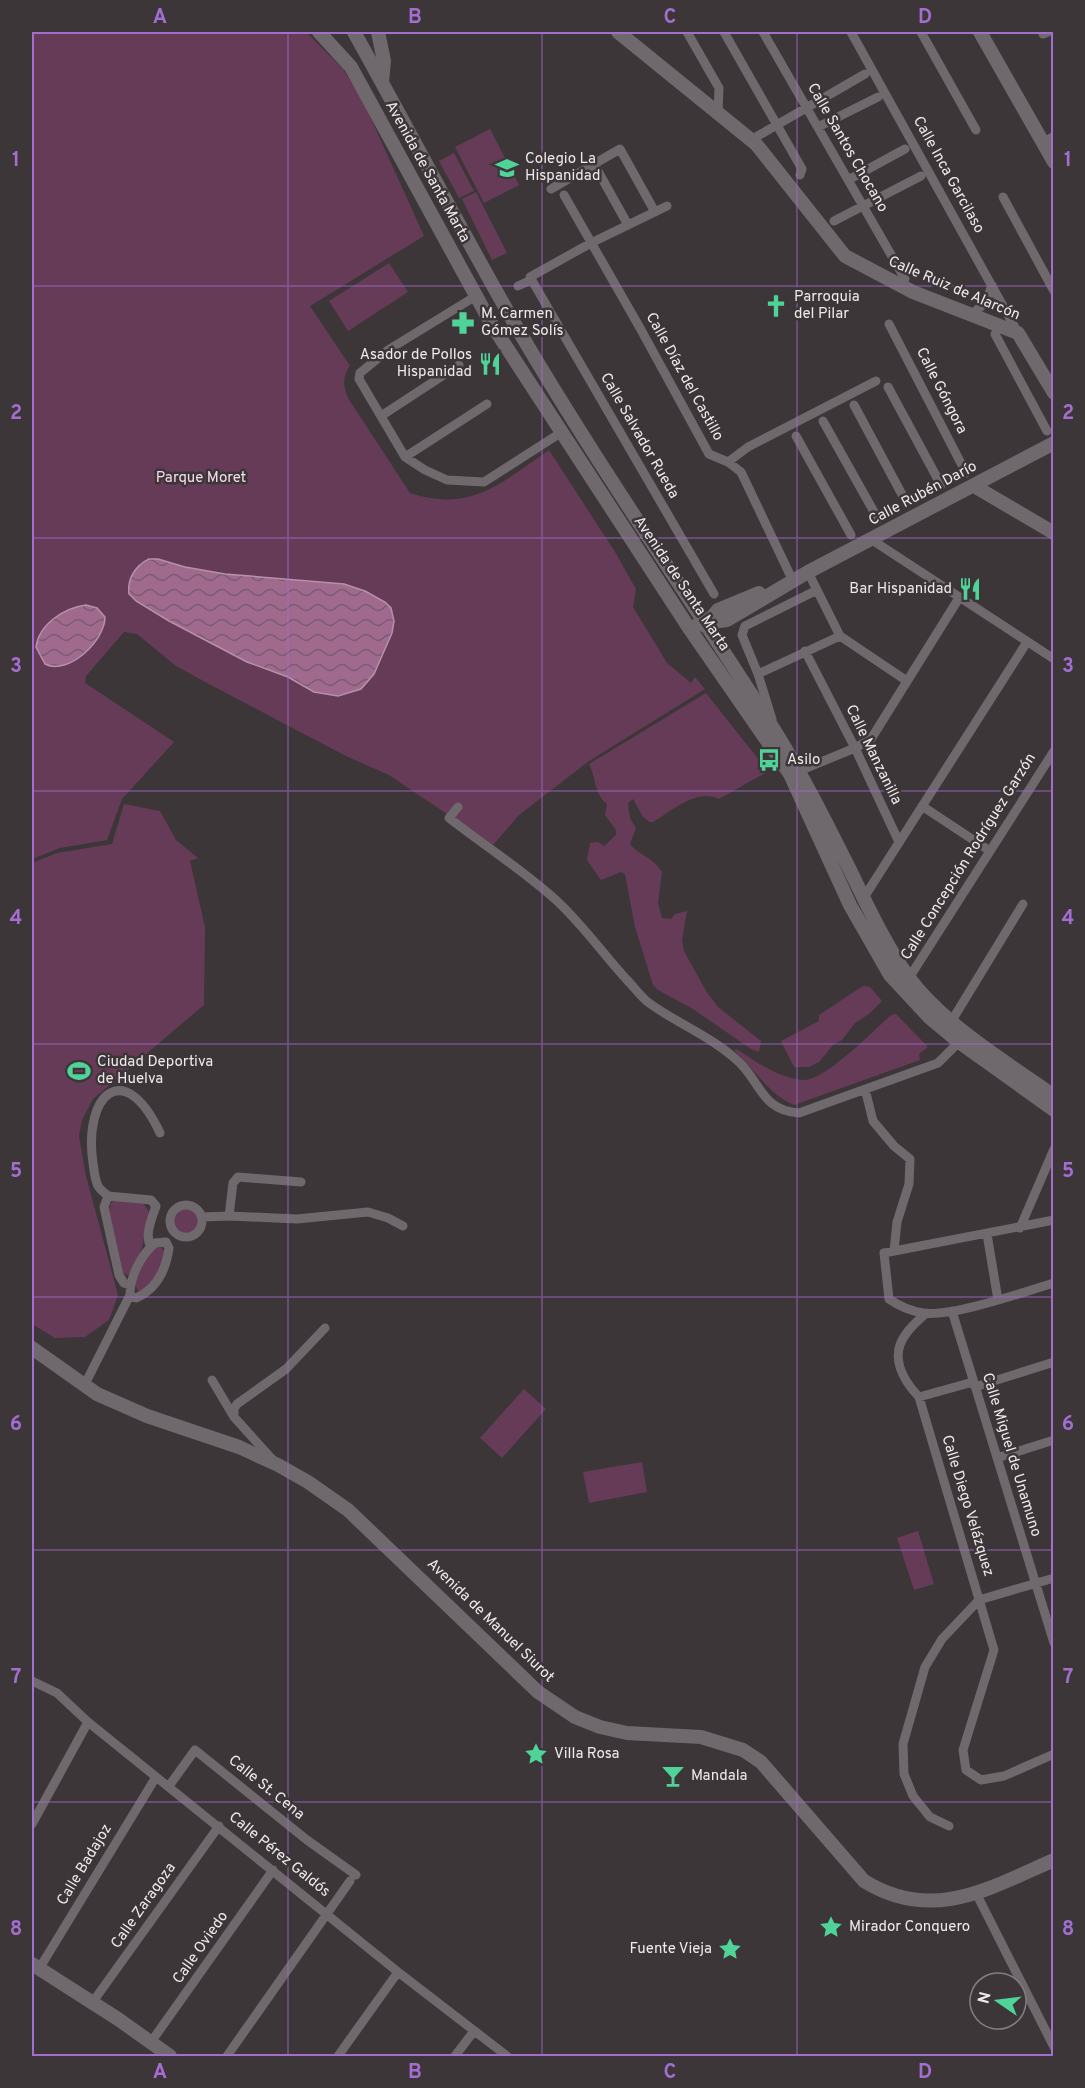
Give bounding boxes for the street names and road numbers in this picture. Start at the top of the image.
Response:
street label: Calle Santos Chocano [802,80,892,216]
street label: Avenida de Santa Marta [380,98,474,246]
street label: Calle Inca Garcilaso [908,113,988,237]
street label: Calle Ruiz de Alarcón [885,253,1023,325]
street label: Calle Díaz del Castillo [641,309,727,445]
street label: Calle Góngora [911,345,971,437]
street label: Calle Salvador Rueda [595,370,683,502]
street label: Calle Rubén Darío [866,457,980,531]
street label: Avenida de Santa Marta [629,513,733,655]
street label: Calle Manzanilla [841,702,905,808]
street label: Calle Concepción Rodríguez Garzón [897,750,1041,964]
street label: Calle Miguel de Unamuno [977,1371,1045,1539]
street label: Calle Diego Velázquez [936,1433,998,1579]
street label: Avenida de Manuel Siurot [422,1555,558,1687]
street label: Calle St. Cena [224,1751,308,1825]
street label: Calle Pérez Galdós [224,1808,334,1902]
street label: Calle Badajoz [53,1821,117,1909]
street label: Calle Zaragoza [107,1859,181,1953]
street label: Calle Oviedo [169,1908,233,1988]

